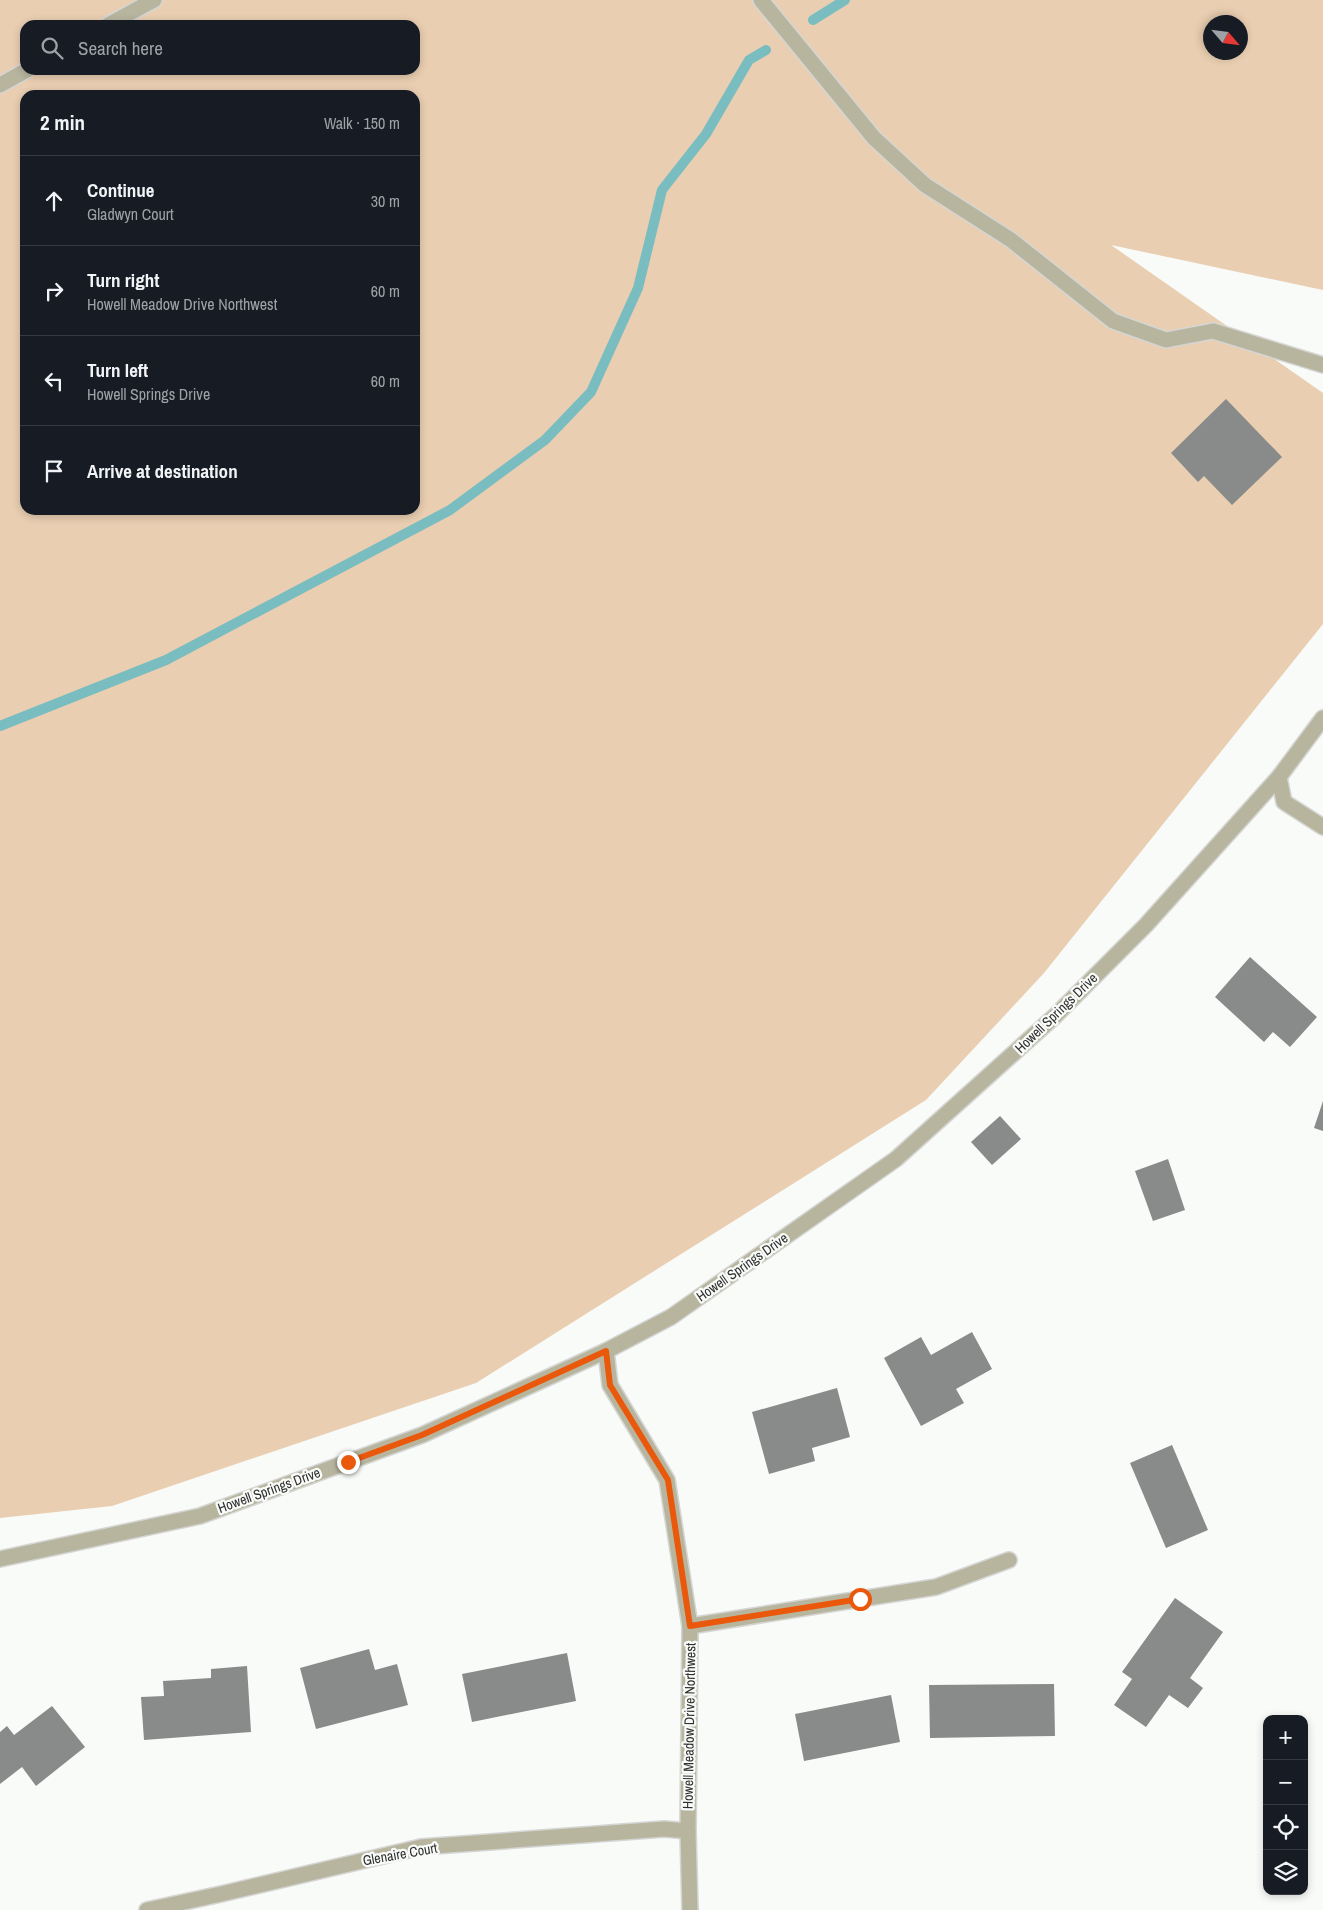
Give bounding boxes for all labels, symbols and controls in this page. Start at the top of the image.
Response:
north arrow [1203,15,1248,60]
search box [20,20,420,75]
icon: search [38,34,66,62]
text: Search here [78,35,163,61]
text: 2 min [40,108,85,137]
text: Walk · 150 m [324,112,400,134]
text: Continue [87,177,155,203]
icon: ahead [40,187,68,215]
text: 30 m [371,190,400,212]
text: Gladwyn Court [87,203,174,225]
text: Turn right [87,267,159,293]
icon: right [40,277,68,305]
text: 60 m [371,280,400,302]
text: Howell Meadow Drive Northwest [87,293,277,315]
text: Turn left [87,357,148,383]
icon: left [40,367,68,395]
text: 60 m [371,370,400,392]
text: Howell Springs Drive [87,383,210,405]
icon: arrive [40,457,68,485]
text: Arrive at destination [87,458,238,484]
street label: Howell Springs Drive [1011,969,1101,1057]
street label: Howell Springs Drive [693,1229,791,1305]
route end [337,1451,360,1474]
street label: Howell Springs Drive [215,1463,323,1517]
route start [849,1588,872,1611]
street label: Howell Meadow Drive Northwest [679,1643,699,1809]
map controls [1263,1715,1308,1895]
button: + [1263,1715,1308,1760]
button: − [1263,1760,1308,1805]
button: locate [1263,1805,1308,1850]
street label: Glenaire Court [361,1839,439,1869]
button: layers [1263,1850,1308,1895]

